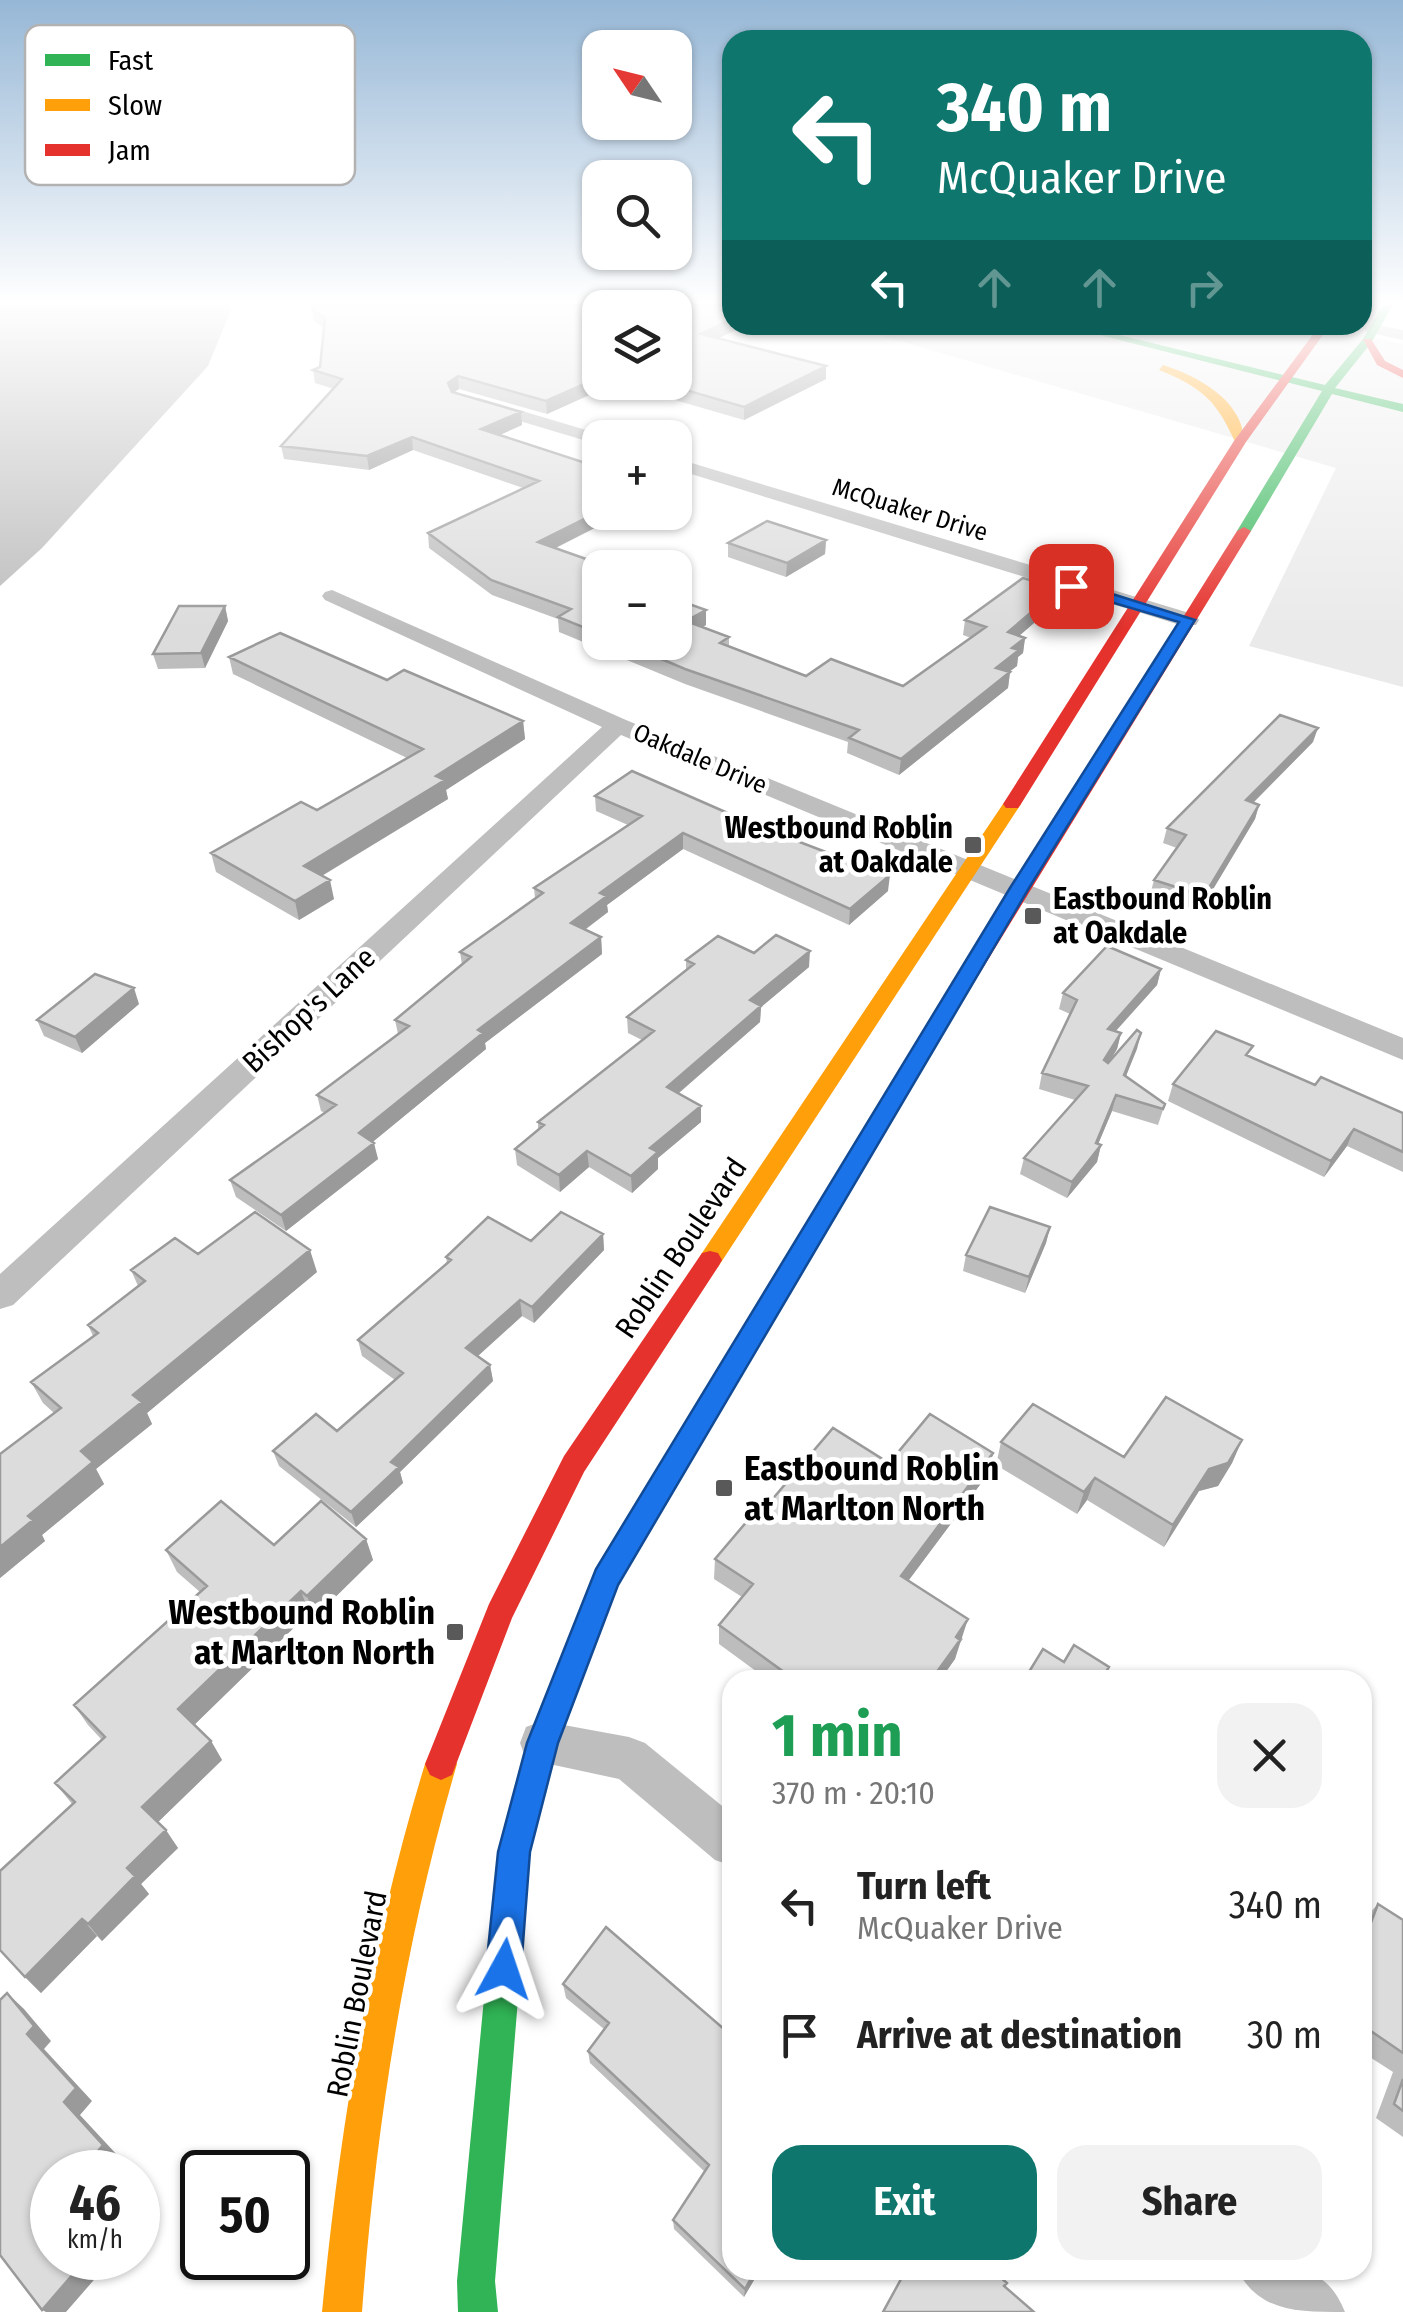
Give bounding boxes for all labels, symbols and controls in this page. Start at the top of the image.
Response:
legend [25,25,355,185]
north arrow [582,30,692,140]
map controls [582,30,692,660]
text: Fast [108,44,154,77]
text: 340 m [937,66,1112,150]
icon: left [772,70,902,200]
text: Slow [108,89,162,122]
text: Jam [108,134,151,167]
text: McQuaker Drive [937,151,1226,205]
button: search [582,160,692,270]
icon: left [862,260,917,315]
icon: ahead [967,260,1022,315]
icon: ahead [1072,260,1127,315]
icon: right [1177,260,1232,315]
button: layers [582,290,692,400]
button: + [582,420,692,530]
street label: McQuaker Drive [829,472,991,548]
pin [1029,544,1114,629]
button: − [582,550,692,660]
icon: arrive [1044,559,1099,614]
street label: Oakdale Drive [629,717,771,801]
place label: Westbound Roblin at Oakdale [725,810,953,880]
marker: Westbound Roblin at Oakdale [962,834,984,856]
place label: Eastbound Roblin at Oakdale [1053,881,1272,951]
marker: Eastbound Roblin at Oakdale [1022,905,1044,927]
street label: Bishop's Lane [235,940,383,1080]
street label: Roblin Boulevard [607,1151,755,1345]
place label: Eastbound Roblin at Marlton North [744,1447,999,1529]
marker: Eastbound Roblin at Marlton North [713,1477,735,1499]
place label: Westbound Roblin at Marlton North [169,1591,435,1673]
marker: Westbound Roblin at Marlton North [444,1621,466,1643]
text: 1 min [772,1700,903,1772]
button: close [1217,1703,1322,1808]
text: 370 m · 20:10 [772,1774,935,1812]
text: Turn left [857,1863,991,1909]
icon: left [772,1878,827,1933]
text: 340 m [1229,1882,1322,1928]
street label: Roblin Boulevard [319,1888,395,2100]
text: McQuaker Drive [857,1909,1063,1947]
position arrow [452,1917,556,2021]
icon: arrive [772,2008,827,2063]
text: Arrive at destination [857,2012,1182,2058]
text: 30 m [1247,2012,1322,2058]
button: Exit [772,2145,1037,2260]
button: Share [1057,2145,1322,2260]
speed limit sign: 50 [180,2150,310,2280]
text: 46 [69,2173,121,2233]
text: km/h [67,2225,123,2255]

